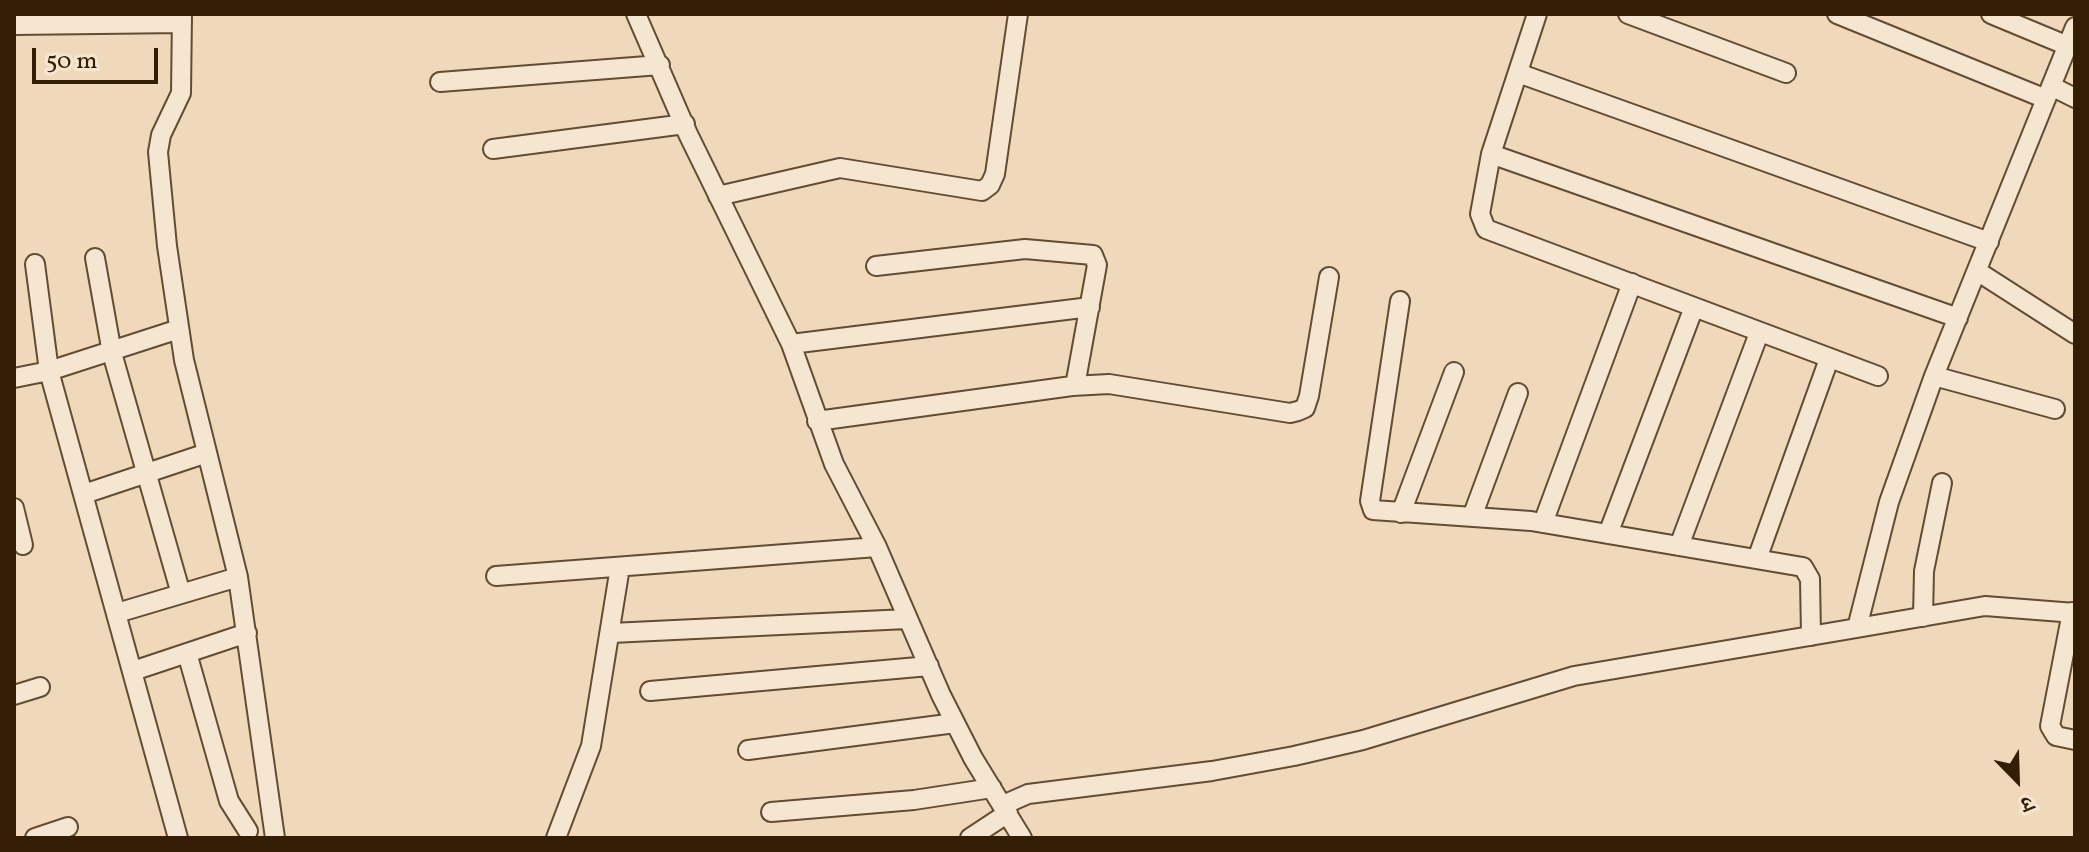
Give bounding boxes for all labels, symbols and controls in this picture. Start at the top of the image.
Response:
scale bar [36,32,162,82]
text: 50 m [46,45,98,79]
north arrow [1977,740,2057,820]
text: उ [2015,786,2038,819]

